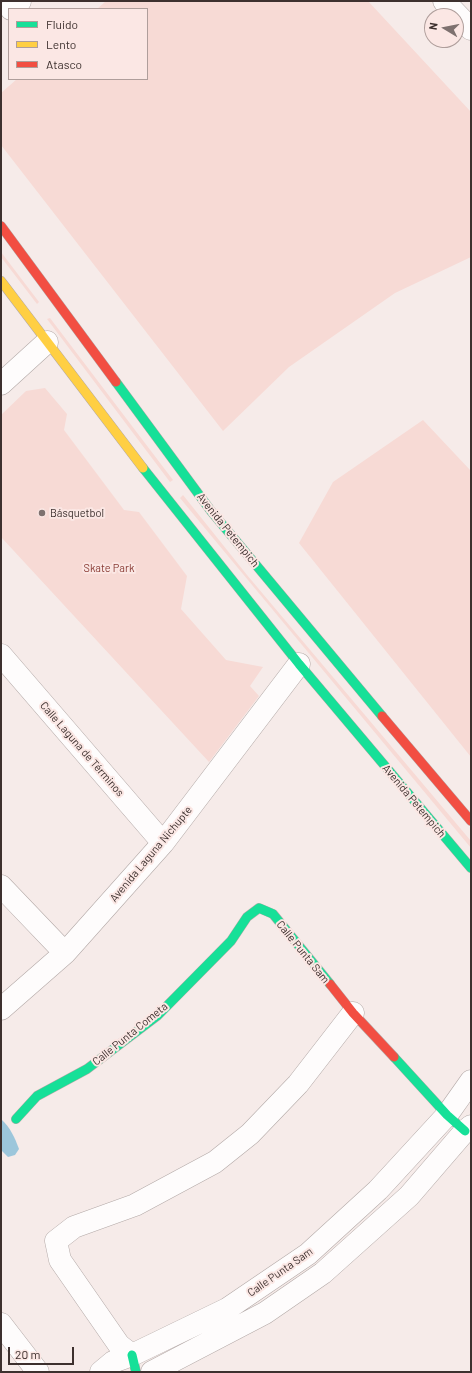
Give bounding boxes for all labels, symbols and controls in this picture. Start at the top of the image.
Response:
legend [8,8,148,80]
north arrow [424,8,464,48]
text: Fluido [46,17,78,31]
text: N [426,21,440,31]
text: Lento [46,37,76,51]
text: Atasco [46,57,82,71]
street label: Avenida Petempich [194,490,262,570]
place label: Básquetbol [50,506,104,520]
marker: Básquetbol [37,508,47,518]
park label: Skate Park [84,561,134,575]
street label: Calle Laguna de Términos [37,699,127,799]
street label: Avenida Petempich [380,762,448,840]
street label: Avenida Laguna Nichupte [107,803,195,905]
street label: Calle Punta Sam [274,918,332,986]
street label: Calle Punta Cometa [90,1000,170,1068]
street label: Calle Punta Sam [245,1245,315,1299]
scale bar [10,1339,76,1365]
text: 20 m [15,1347,41,1361]

